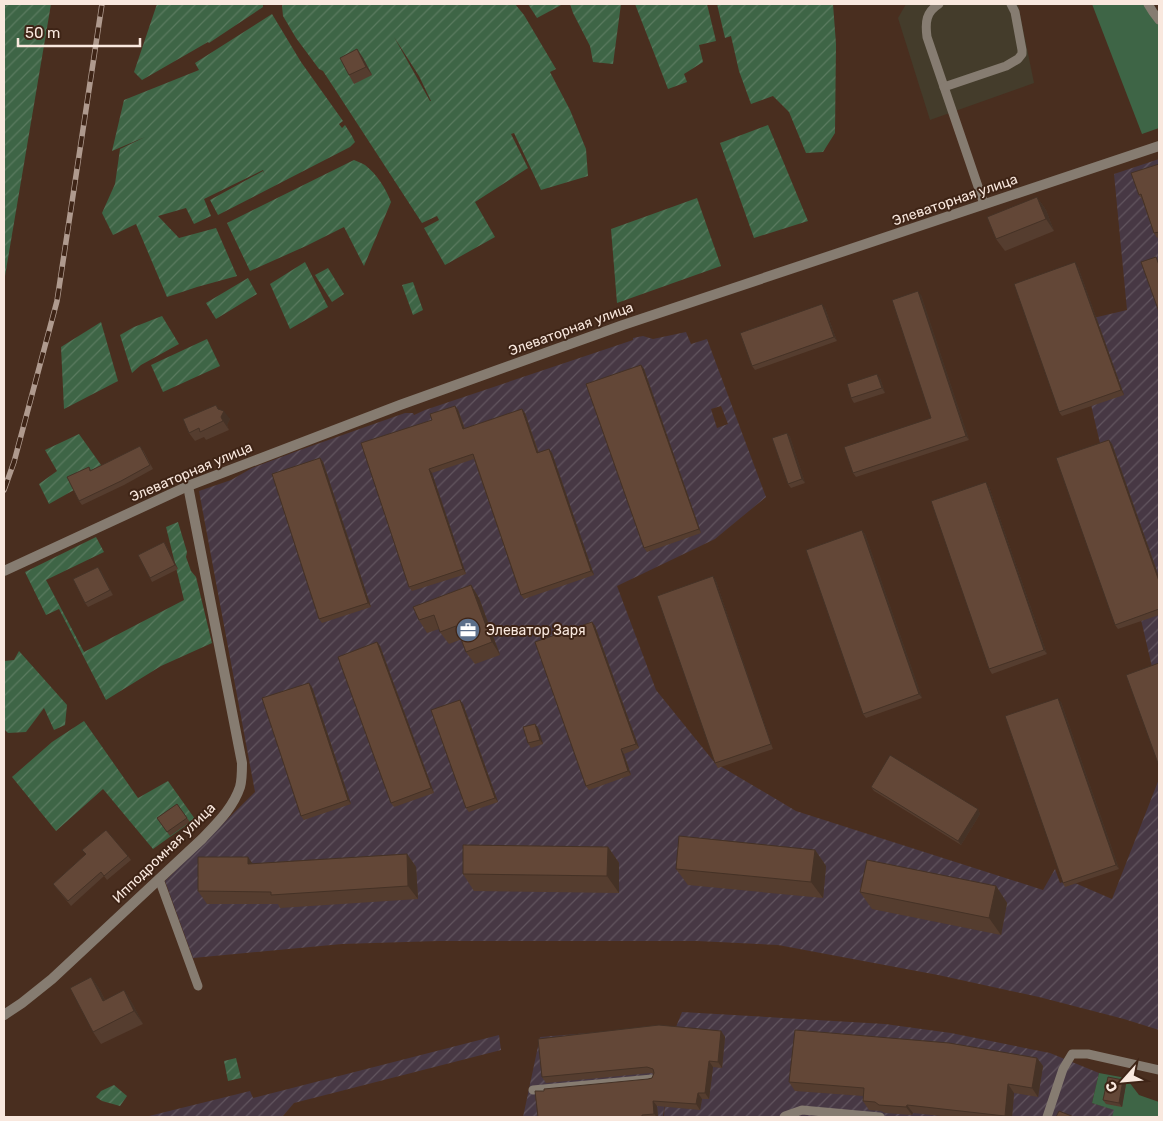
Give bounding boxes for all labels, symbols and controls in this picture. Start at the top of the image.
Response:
scale bar [18,15,140,47]
text: 50 m [25,24,60,42]
street label: Элеваторная улица [890,171,1020,229]
street label: Элеваторная улица [506,299,636,359]
street label: Элеваторная улица [127,438,255,506]
office icon: Элеватор Заря [455,617,481,643]
place label: Элеватор Заря [486,622,586,639]
street label: Ипподромная улица [109,799,219,907]
north arrow [1098,1056,1148,1106]
text: С [1102,1078,1122,1095]

